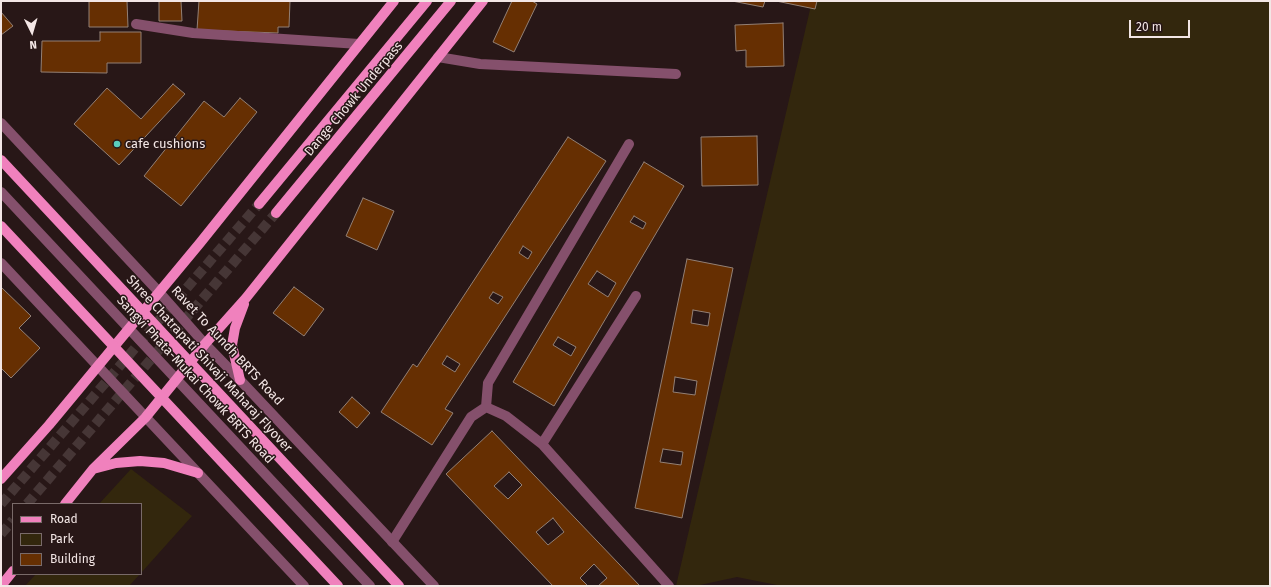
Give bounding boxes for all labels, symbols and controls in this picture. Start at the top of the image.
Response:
north arrow [12,12,52,52]
scale bar [1131,12,1192,38]
text: 20 m [1136,20,1162,34]
text: N [29,38,37,51]
street label: Dange Chowk Underpass [302,39,406,159]
place label: cafe cushions [125,136,205,152]
marker: cafe cushions [112,139,122,149]
street label: Shree Chatrapati Shivaji Maharaj Flyover [123,272,295,456]
street label: Ravet To Aundh BRTS Road [168,283,286,409]
street label: Sangvi Phata-Mukai Chowk BRTS Road [113,293,277,467]
legend [12,503,142,575]
text: Road [50,512,78,526]
text: Park [50,532,74,546]
text: Building [50,552,95,566]

